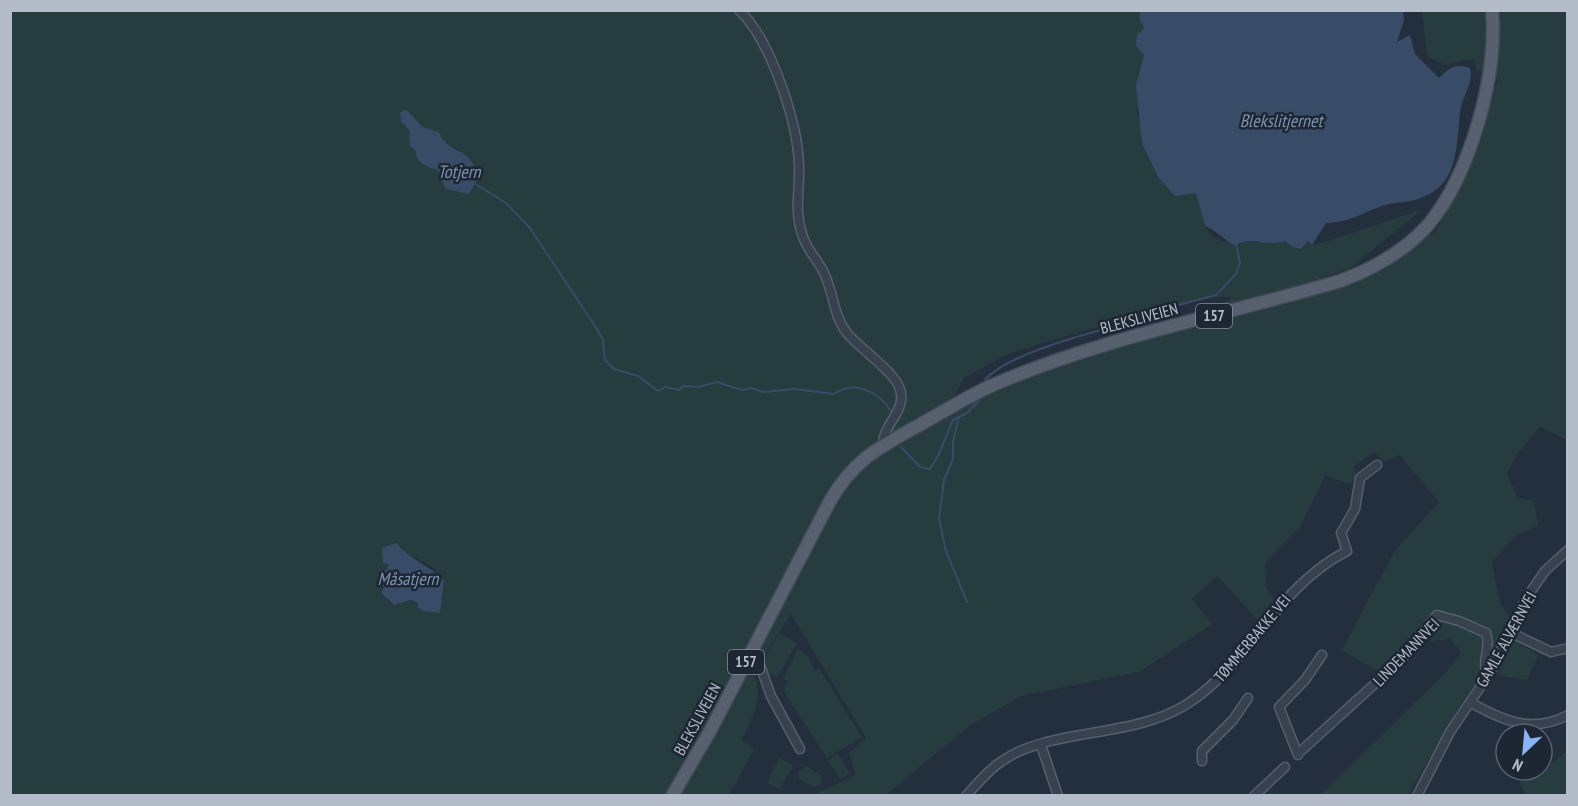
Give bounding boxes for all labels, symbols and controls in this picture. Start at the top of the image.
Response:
water label: Blekslitjernet [1240,109,1324,132]
water label: Totjern [437,160,482,183]
street label: BLEKSLIVEIEN [1098,298,1180,338]
road number: 157 [1196,304,1232,328]
water label: Måsatjern [377,567,440,590]
street label: GAMLE ALVÆRNVEI [1471,588,1541,690]
street label: TØMMERBAKKE VEI [1209,590,1295,686]
street label: LINDEMANNVEI [1369,614,1443,690]
road number: 157 [728,650,764,674]
street label: BLEKSLIVEIEN [669,679,725,759]
north arrow [1494,722,1554,782]
text: N [1509,755,1526,776]

